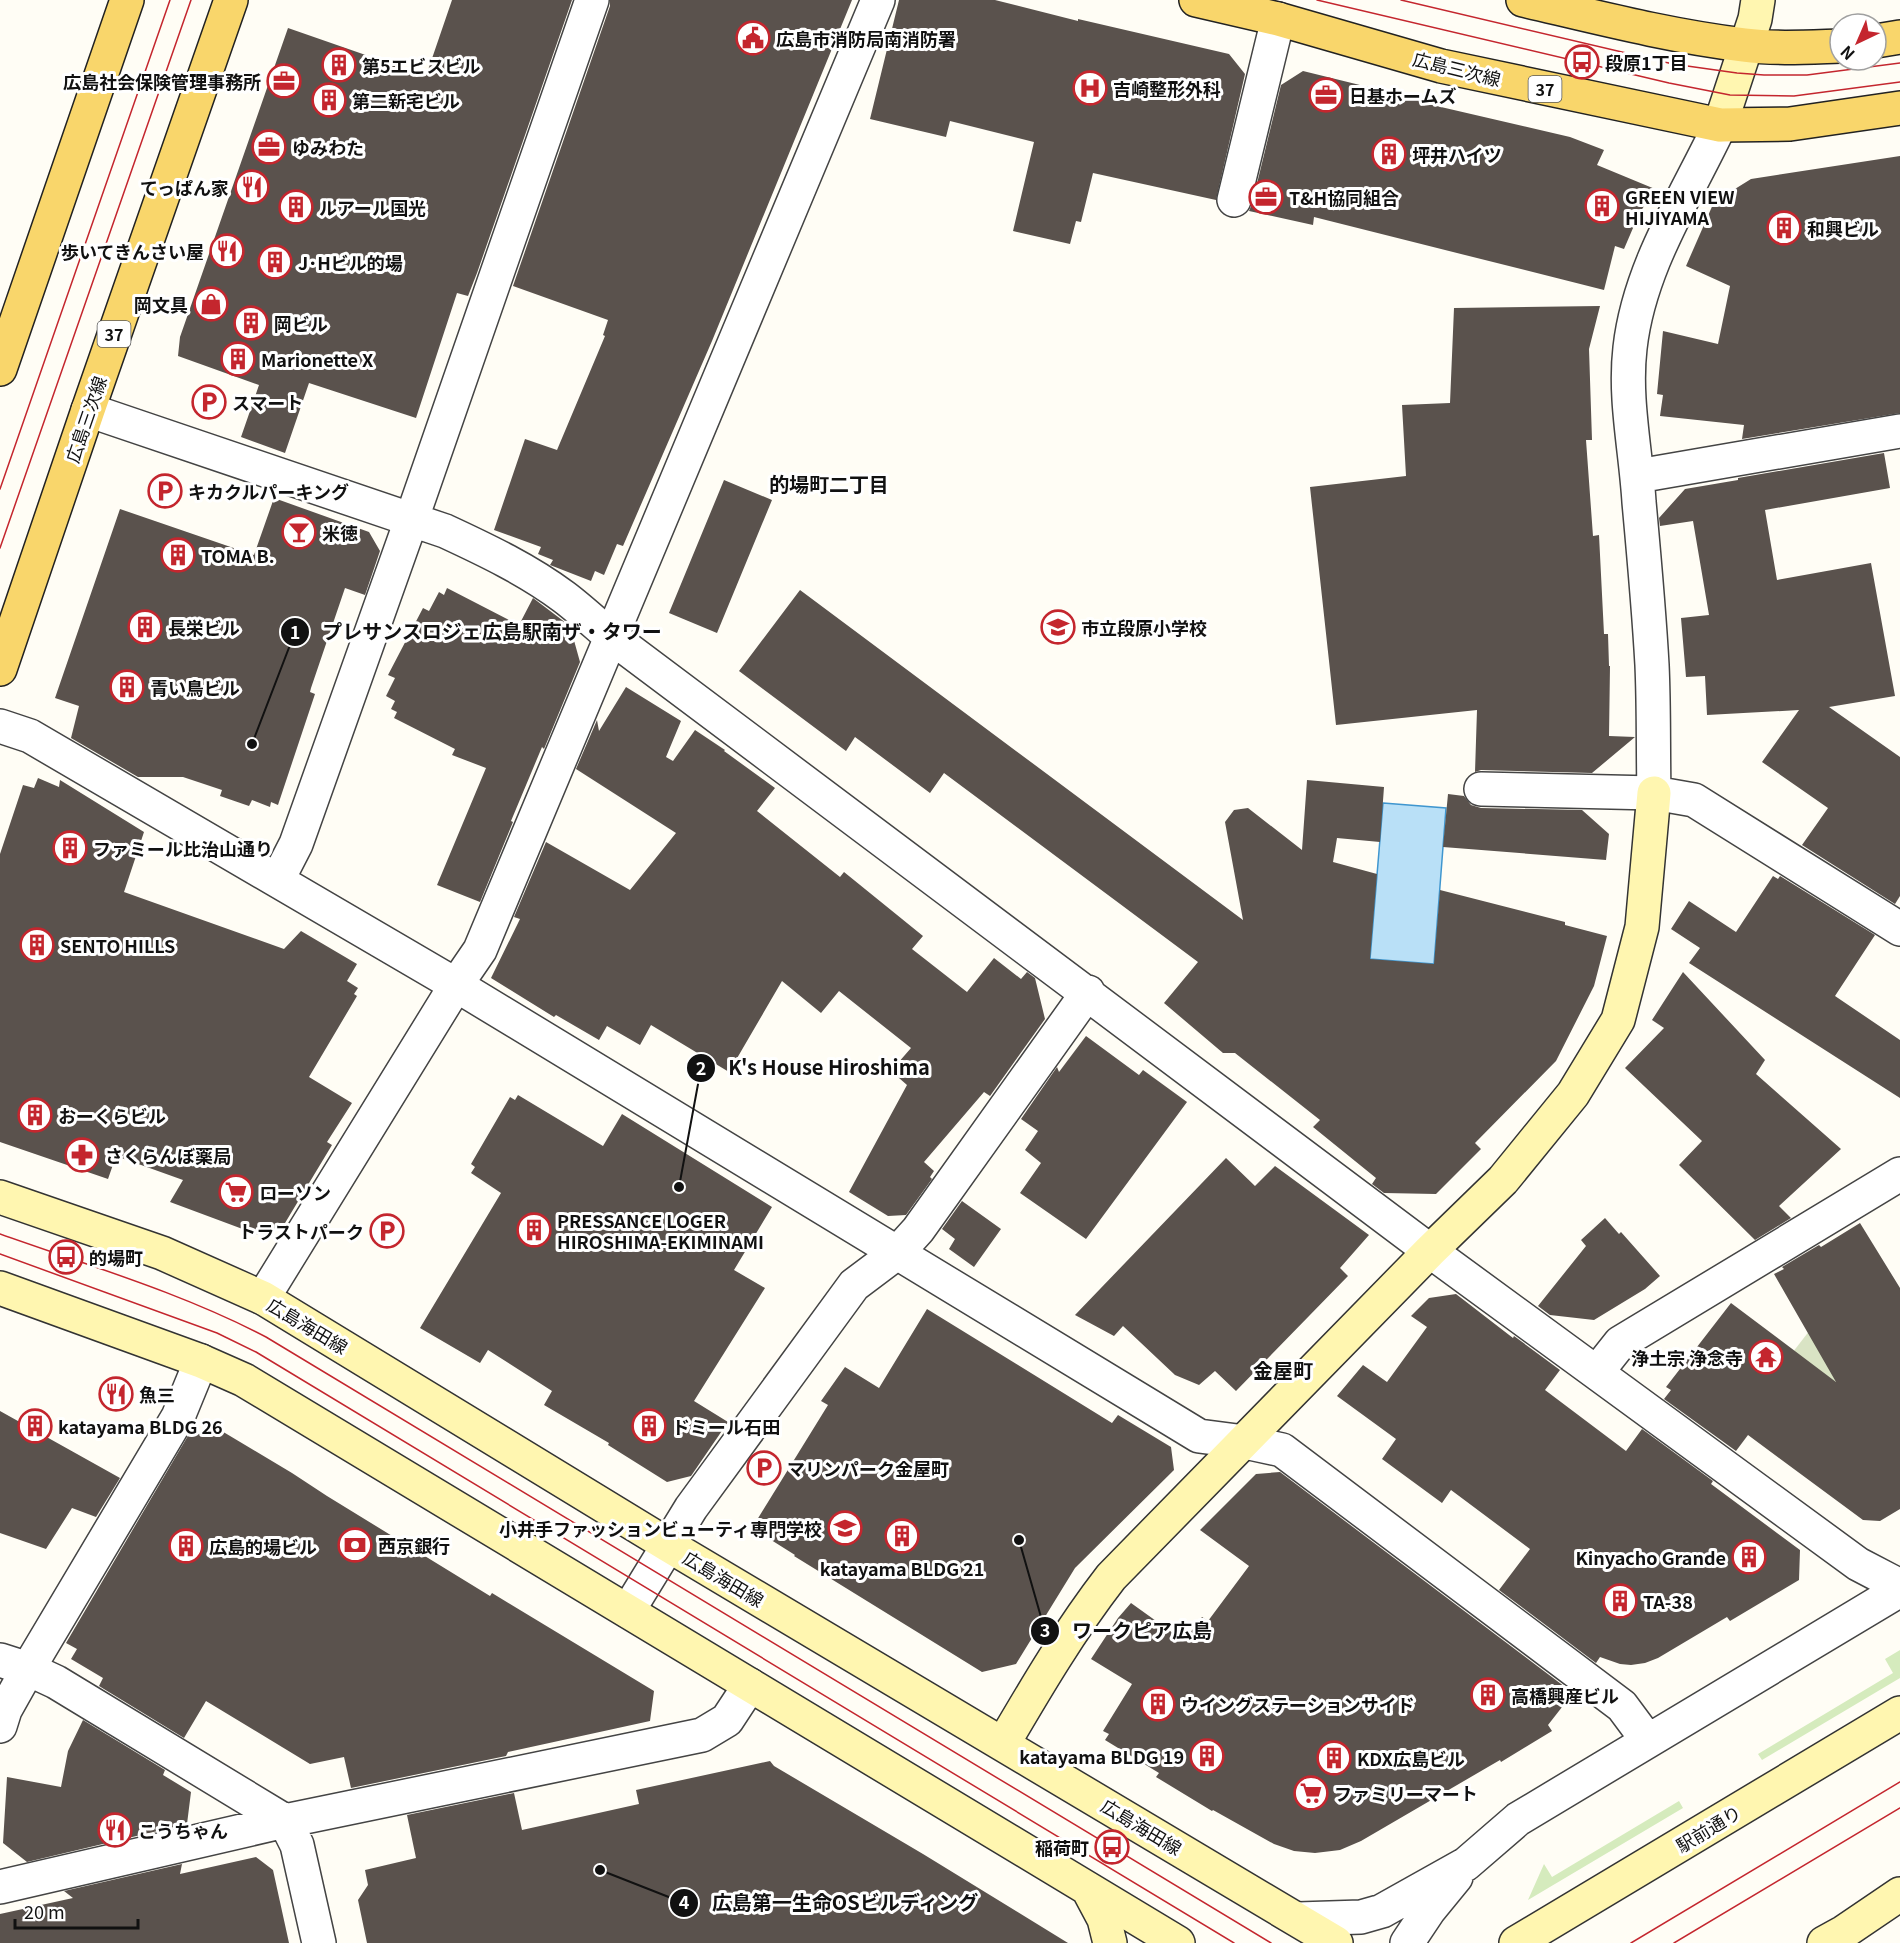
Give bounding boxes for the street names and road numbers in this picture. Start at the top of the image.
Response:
street label: 広島三次線 [1410,44,1504,92]
road number: 37 [1528,76,1562,102]
road number: 37 [98,321,130,347]
street label: 広島三次線 [58,372,112,466]
street label: 広島海田線 [263,1291,353,1359]
street label: 広島海田線 [679,1544,769,1612]
street label: 広島海田線 [1097,1792,1187,1860]
street label: 駅前通り [1670,1798,1746,1858]

